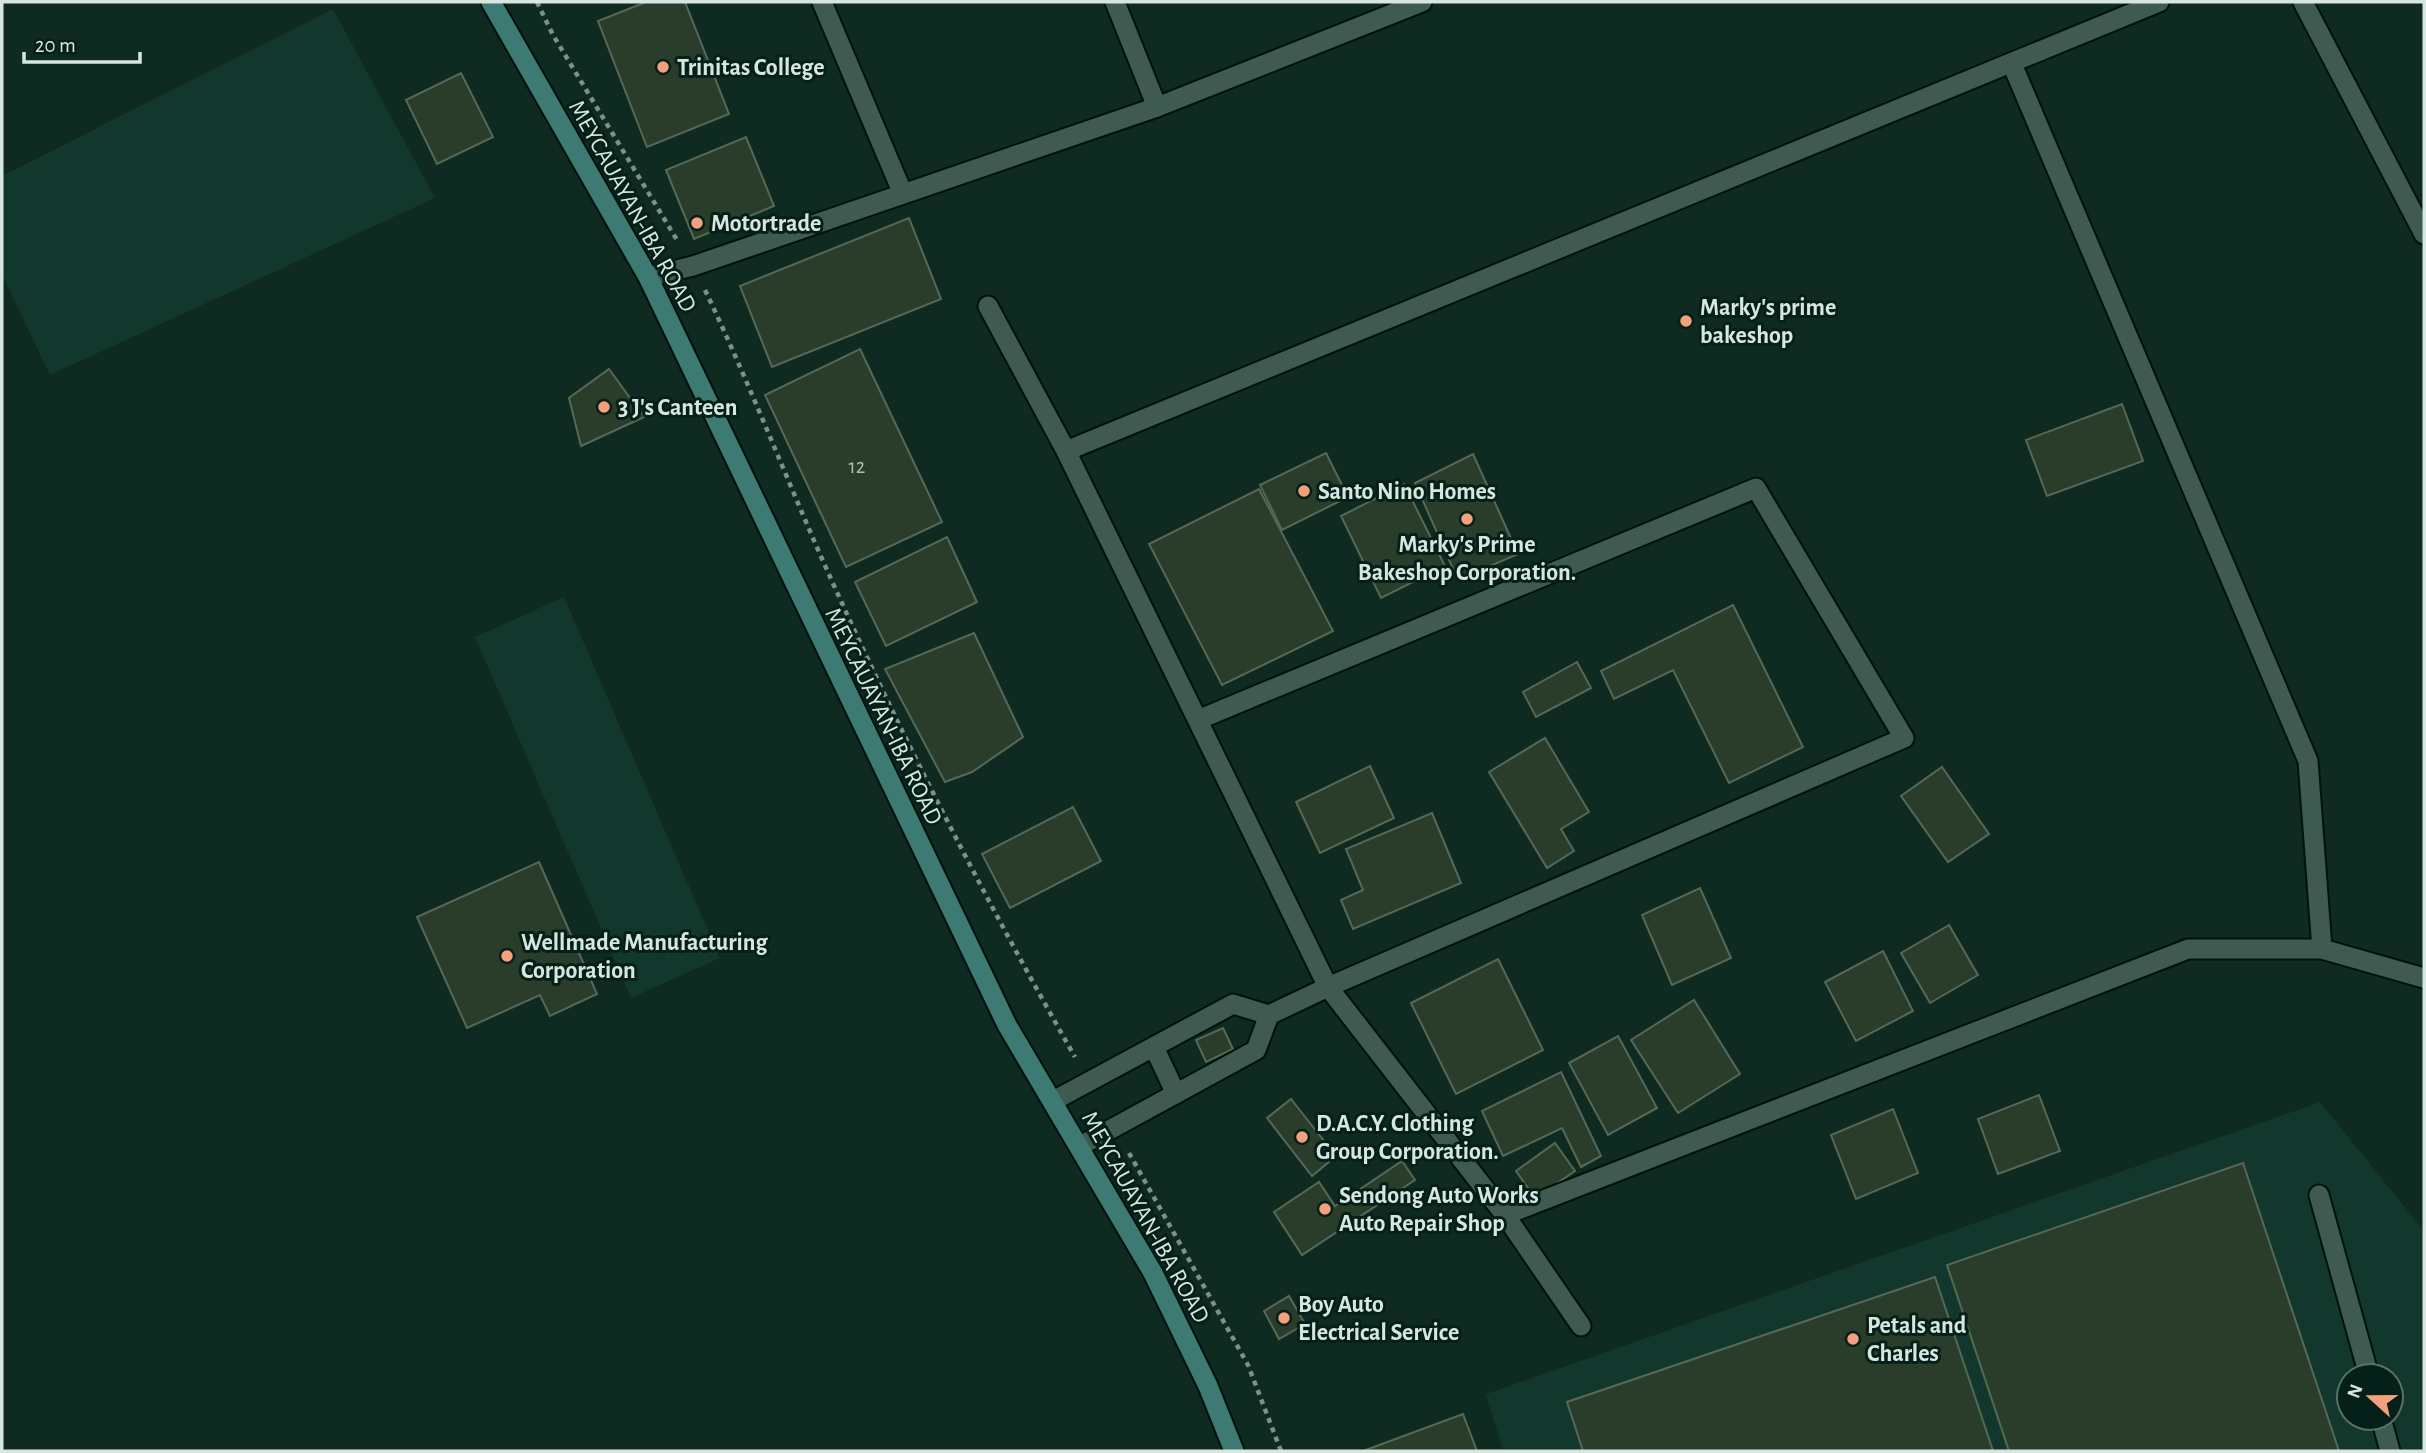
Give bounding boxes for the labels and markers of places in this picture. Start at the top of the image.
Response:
place label: Trinitas College [677,56,825,80]
marker: Trinitas College [655,59,671,75]
place label: Motortrade [711,212,821,236]
marker: Motortrade [689,215,705,231]
place label: Marky's prime bakeshop [1700,296,1836,348]
marker: Marky's prime bakeshop [1678,313,1694,329]
place label: 3 J's Canteen [618,396,737,420]
marker: 3 J's Canteen [596,399,612,415]
place label: Santo Nino Homes [1318,480,1496,504]
marker: Santo Nino Homes [1296,483,1312,499]
marker: Marky's Prime Bakeshop Corporation. [1459,511,1475,527]
place label: Marky's Prime Bakeshop Corporation. [1358,533,1576,585]
place label: Wellmade Manufacturing Corporation [521,931,769,983]
marker: Wellmade Manufacturing Corporation [499,948,515,964]
place label: D.A.C.Y. Clothing Group Corporation. [1316,1112,1499,1164]
marker: D.A.C.Y. Clothing Group Corporation. [1294,1129,1310,1145]
place label: Sendong Auto Works Auto Repair Shop [1339,1184,1539,1236]
marker: Sendong Auto Works Auto Repair Shop [1317,1201,1333,1217]
place label: Boy Auto Electrical Service [1298,1293,1459,1345]
marker: Boy Auto Electrical Service [1276,1310,1292,1326]
place label: Petals and Charles [1867,1314,1967,1366]
marker: Petals and Charles [1845,1331,1861,1347]

